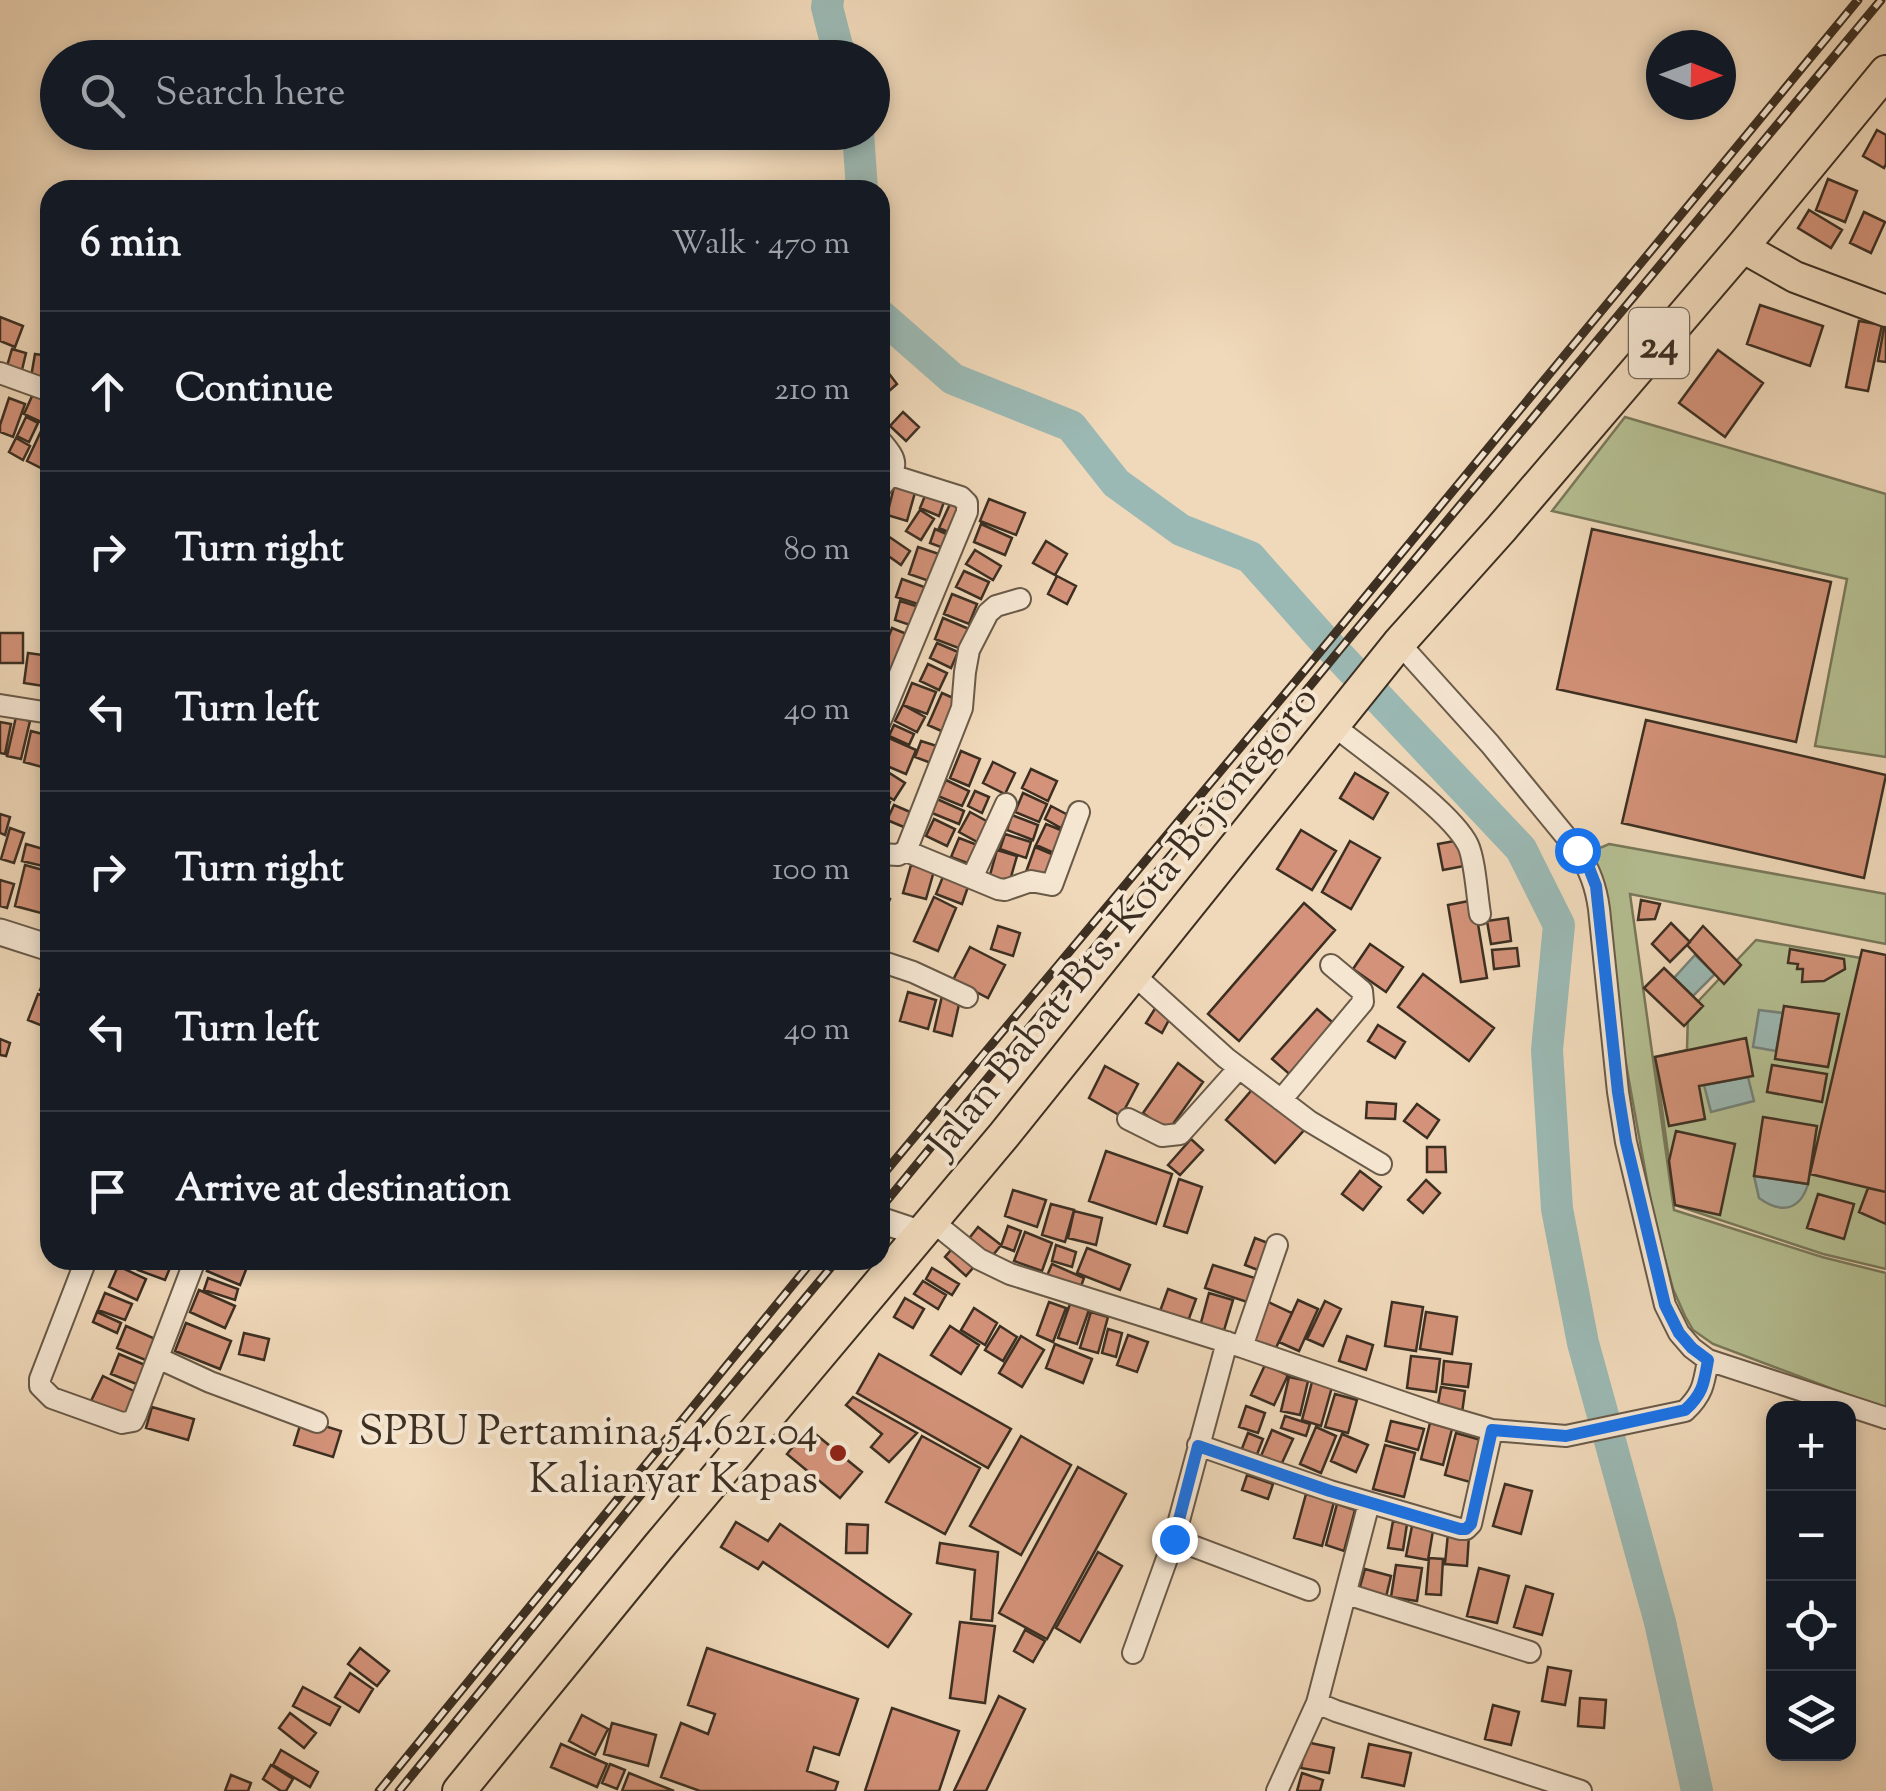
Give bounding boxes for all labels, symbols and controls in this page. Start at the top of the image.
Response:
north arrow [1646,30,1736,120]
search box [40,40,890,150]
icon: search [75,68,130,123]
text: Search here [155,68,346,122]
text: 6 min [80,215,181,275]
text: Walk · 470 m [671,222,850,268]
road number: 24 [1629,308,1689,378]
icon: ahead [80,364,135,419]
text: Continue [175,364,333,418]
text: 210 m [774,368,850,414]
icon: right [80,524,135,579]
text: Turn right [175,524,343,578]
text: 80 m [784,528,850,574]
street label: Jalan Babat-Bts. Kota Bojonegoro [914,674,1335,1174]
icon: left [80,684,135,739]
text: Turn left [175,684,319,738]
text: 40 m [784,688,850,734]
route start [1555,828,1601,874]
icon: right [80,844,135,899]
text: Turn right [175,844,343,898]
text: 100 m [772,848,850,894]
icon: left [80,1004,135,1059]
text: Turn left [175,1004,319,1058]
text: 40 m [784,1008,850,1054]
icon: arrive [80,1164,135,1219]
text: Arrive at destination [175,1164,511,1218]
map controls [1766,1401,1856,1761]
button: + [1766,1401,1856,1491]
place label: SPBU Pertamina 54.621.04 Kalianyar Kapas [358,1404,818,1512]
marker: SPBU Pertamina 54.621.04 Kalianyar Kapas [827,1442,849,1464]
button: − [1766,1491,1856,1581]
route end [1152,1517,1198,1563]
button: locate [1766,1581,1856,1671]
button: layers [1766,1671,1856,1761]

